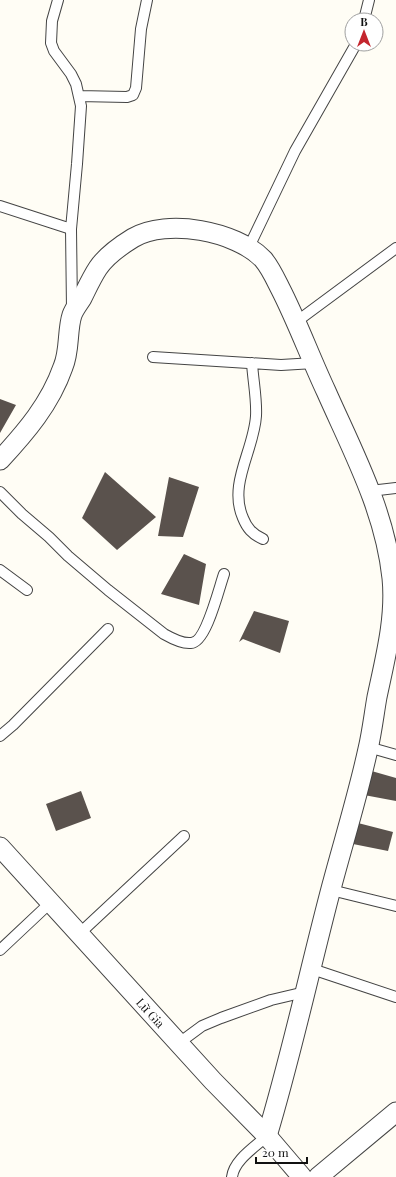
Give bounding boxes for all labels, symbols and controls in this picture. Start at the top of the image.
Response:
north arrow [344,12,384,52]
text: B [360,14,368,29]
street label: Lữ Gia [133,994,168,1031]
scale bar [256,1139,307,1165]
text: 20 m [262,1144,289,1160]

